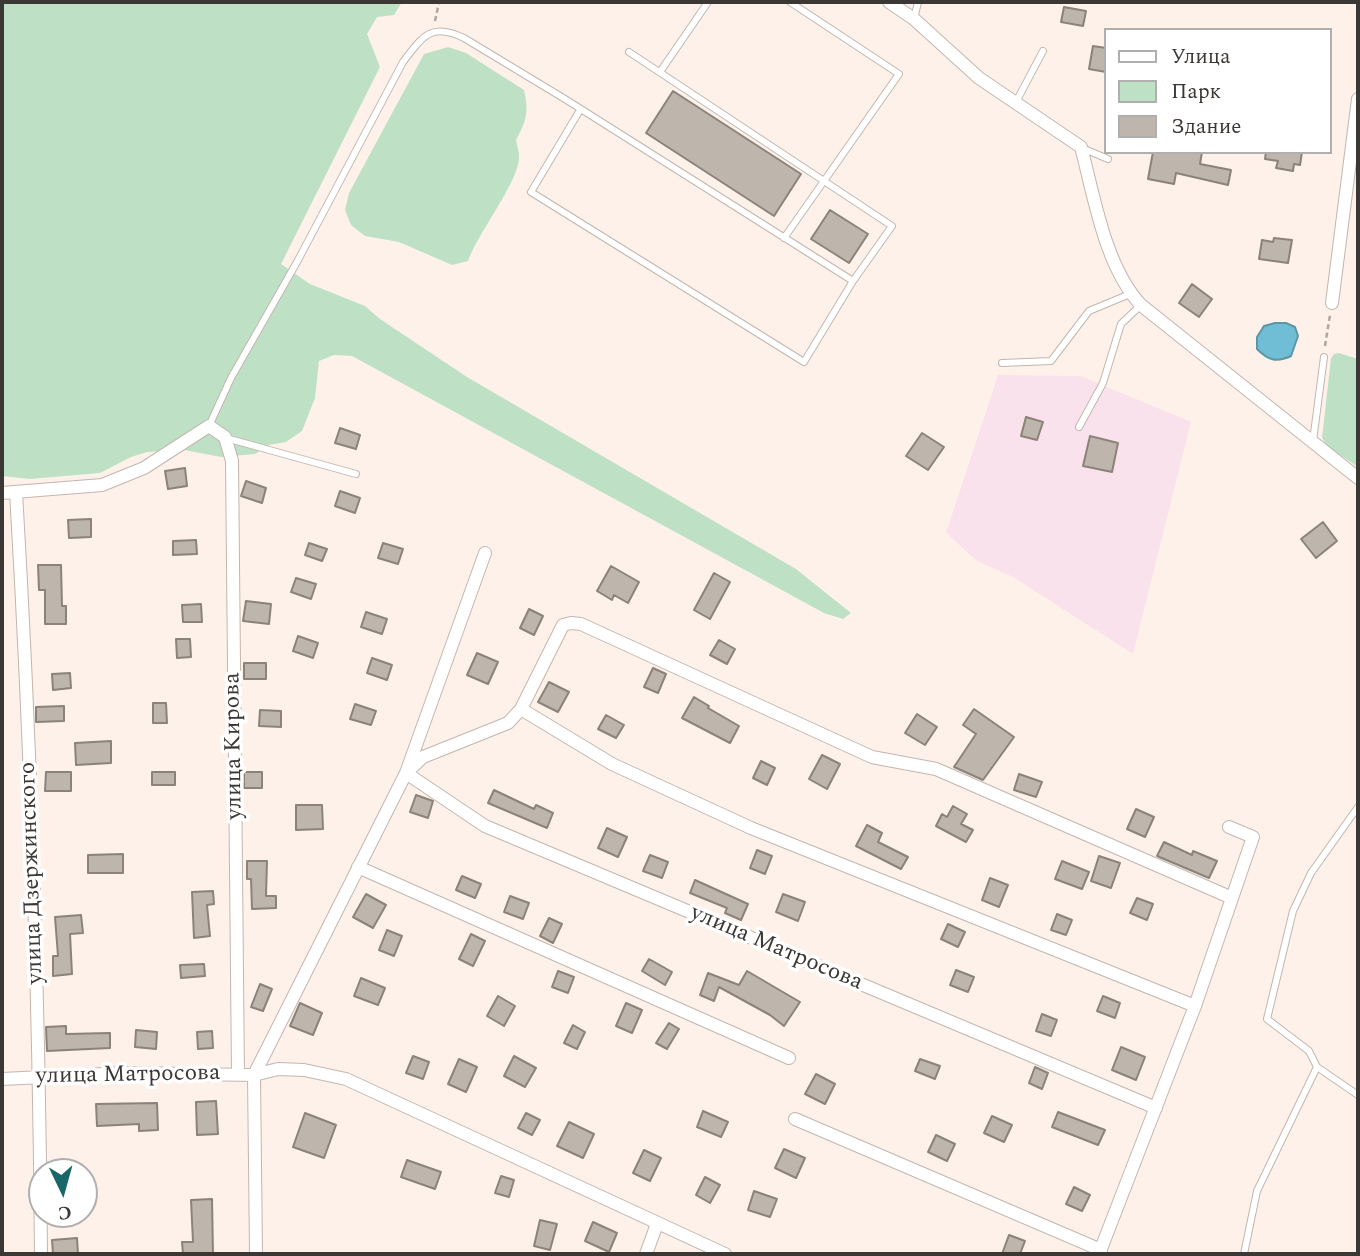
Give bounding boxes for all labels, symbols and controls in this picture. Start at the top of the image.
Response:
legend [1104,28,1332,154]
text: Улица [1171,41,1230,73]
text: Парк [1171,76,1221,108]
text: Здание [1171,111,1241,143]
street label: улица Кирова [220,672,250,820]
street label: улица Дзержинского [15,761,51,985]
street label: улица Матросова [686,900,866,998]
street label: улица Матросова [35,1061,221,1091]
north arrow [28,1158,98,1228]
text: С [57,1197,73,1227]

